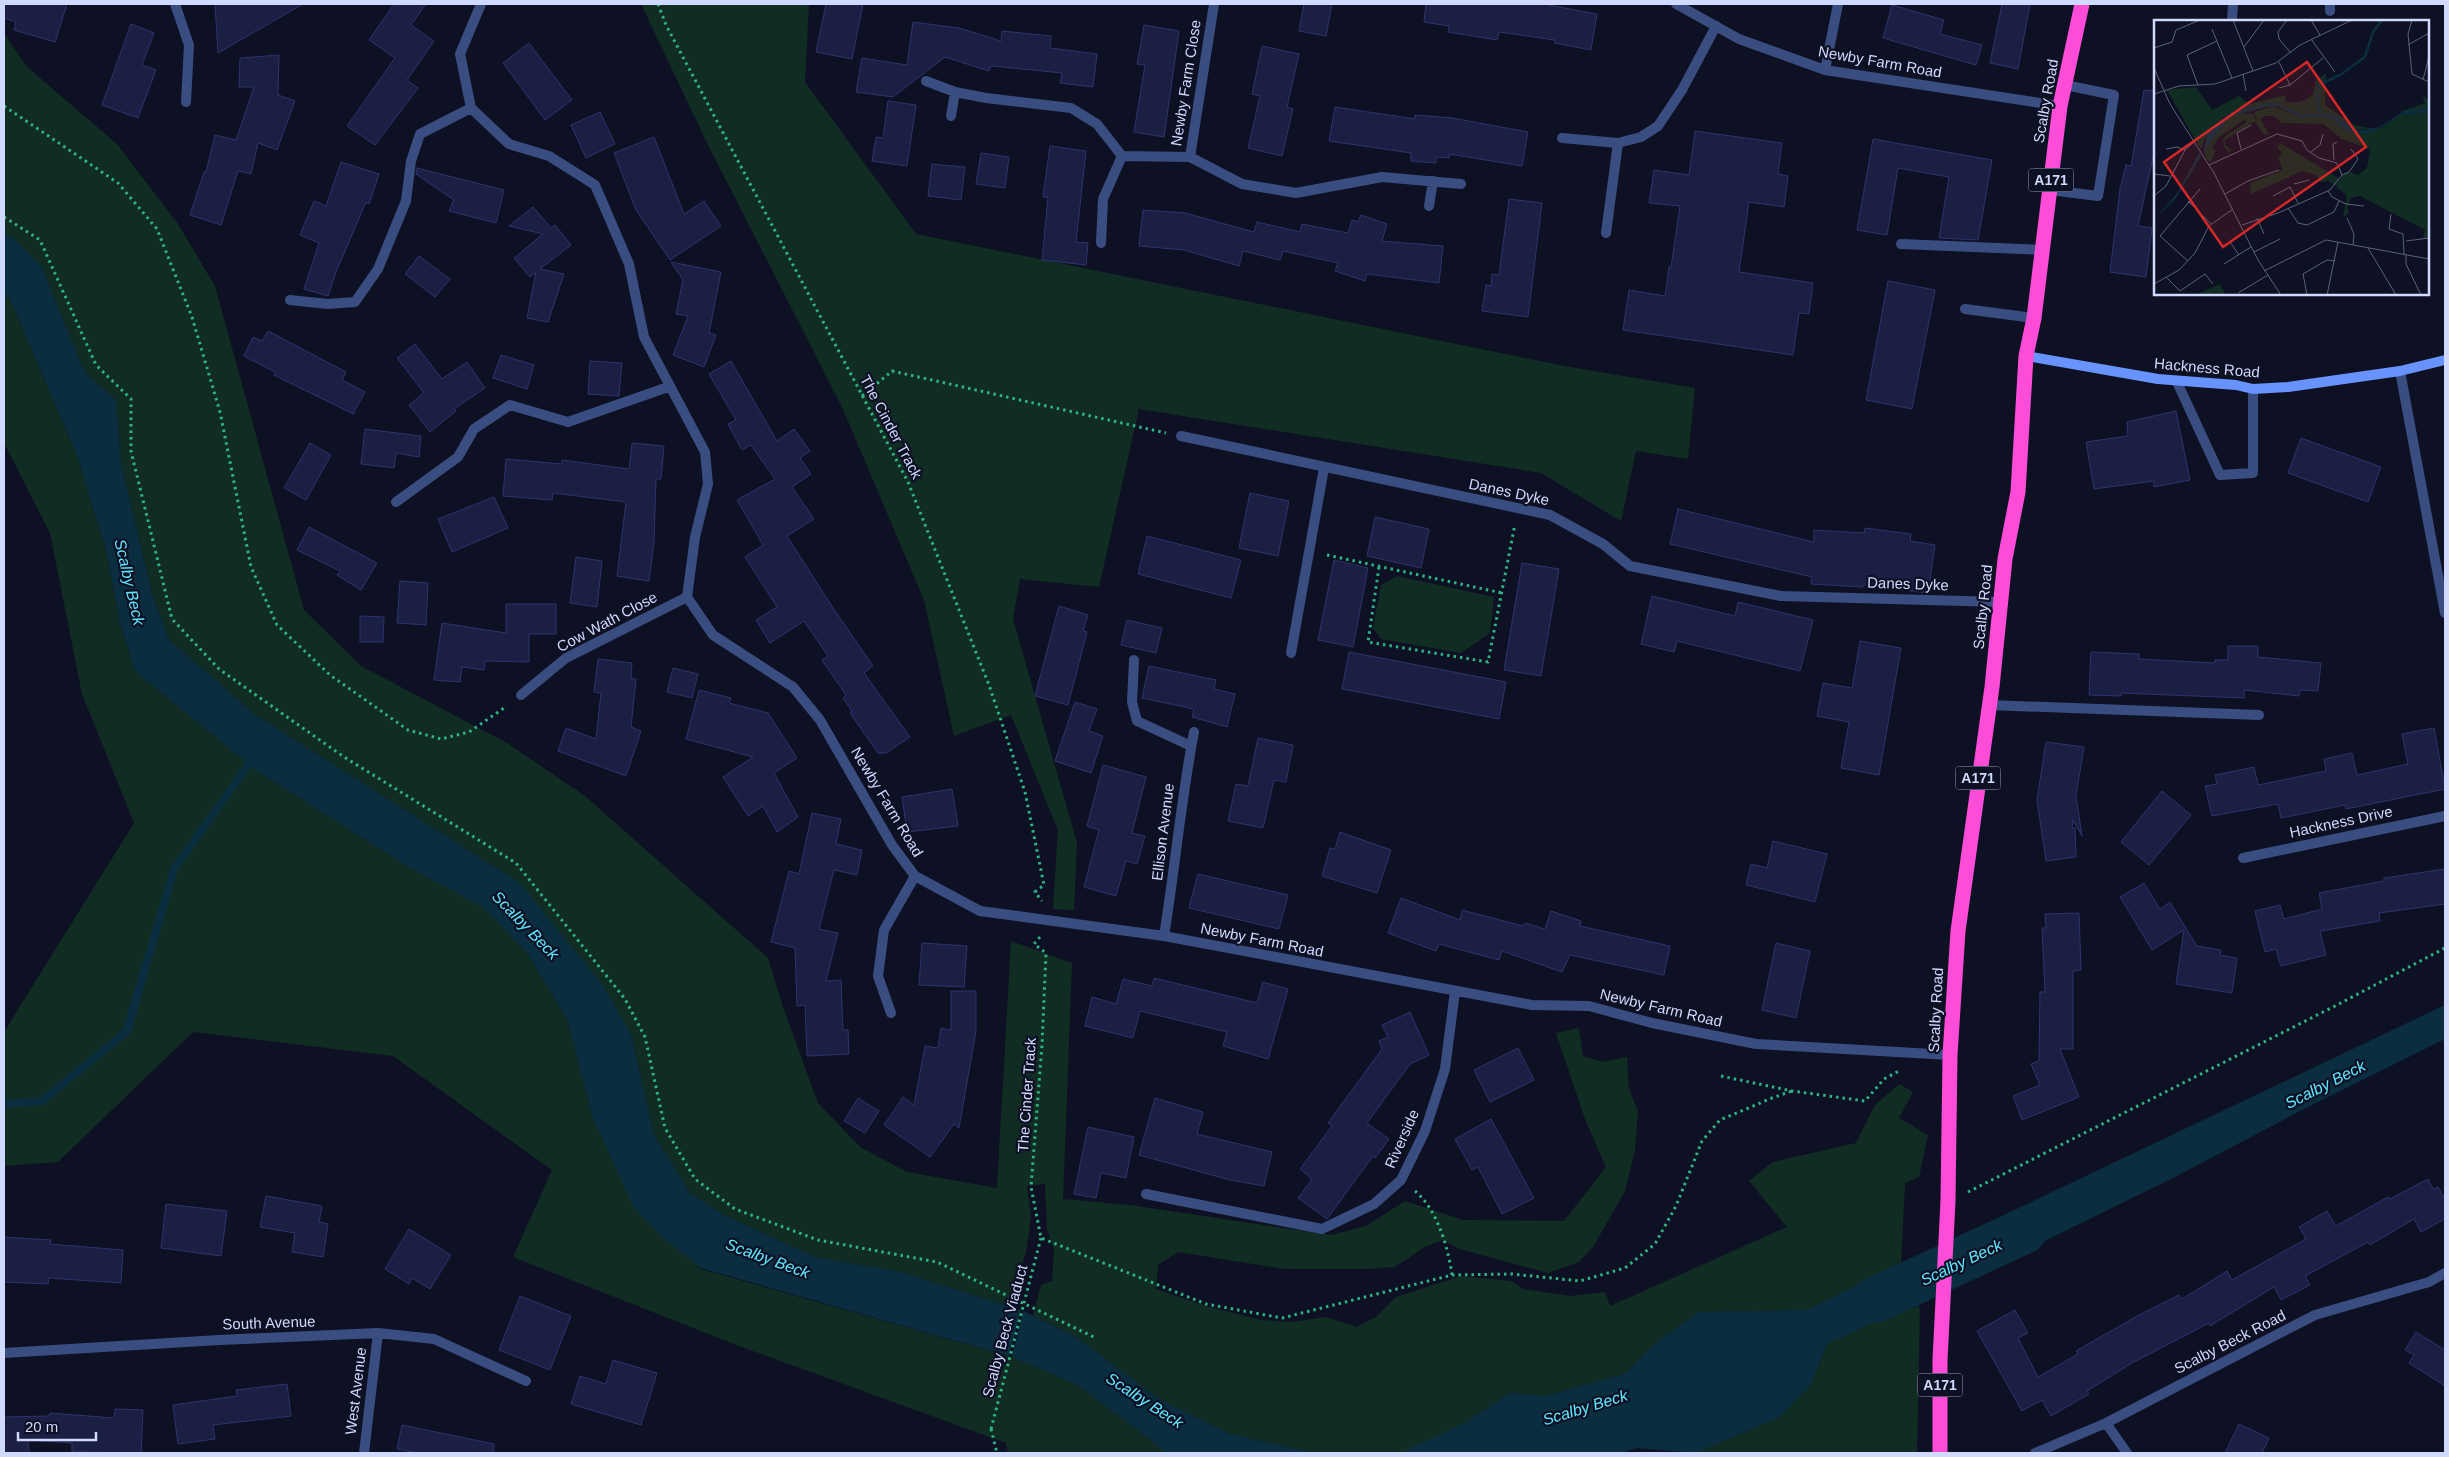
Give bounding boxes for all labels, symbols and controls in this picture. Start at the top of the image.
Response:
street label: Newby Farm Close [1167,19,1204,147]
inset map [2154,20,2429,295]
street label: Newby Farm Road [1817,42,1943,81]
street label: Scalby Road [2030,58,2061,144]
road number: A171 [2028,168,2074,192]
street label: Hackness Road [2154,354,2261,381]
street label: The Cinder Track [857,372,926,482]
street label: Danes Dyke [1467,475,1551,508]
water label: Scalby Beck [111,537,148,628]
street label: Scalby Road [1970,564,1995,650]
street label: Danes Dyke [1867,574,1949,593]
street label: Cow Wath Close [554,588,660,655]
street label: Newby Farm Road [848,744,927,860]
road number: A171 [1956,766,2000,790]
street label: Ellison Avenue [1148,782,1177,882]
street label: Hackness Drive [2288,802,2394,841]
water label: Scalby Beck [489,888,563,964]
street label: Newby Farm Road [1199,919,1325,960]
street label: Scalby Road [1925,967,1946,1053]
street label: Newby Farm Road [1598,985,1724,1030]
street label: The Cinder Track [1014,1036,1039,1153]
water label: Scalby Beck [2282,1056,2369,1112]
street label: Riverside [1381,1107,1422,1171]
water label: Scalby Beck [724,1235,813,1282]
water label: Scalby Beck [1918,1236,2006,1289]
street label: Scalby Beck Viaduct [979,1262,1031,1399]
street label: Scalby Beck Road [2171,1306,2288,1377]
street label: South Avenue [222,1312,316,1333]
street label: West Avenue [342,1346,369,1436]
water label: Scalby Beck [1103,1369,1187,1432]
road number: A171 [1918,1374,1962,1396]
water label: Scalby Beck [1541,1386,1631,1428]
scale bar [18,1410,95,1442]
text: 20 m [25,1418,58,1435]

